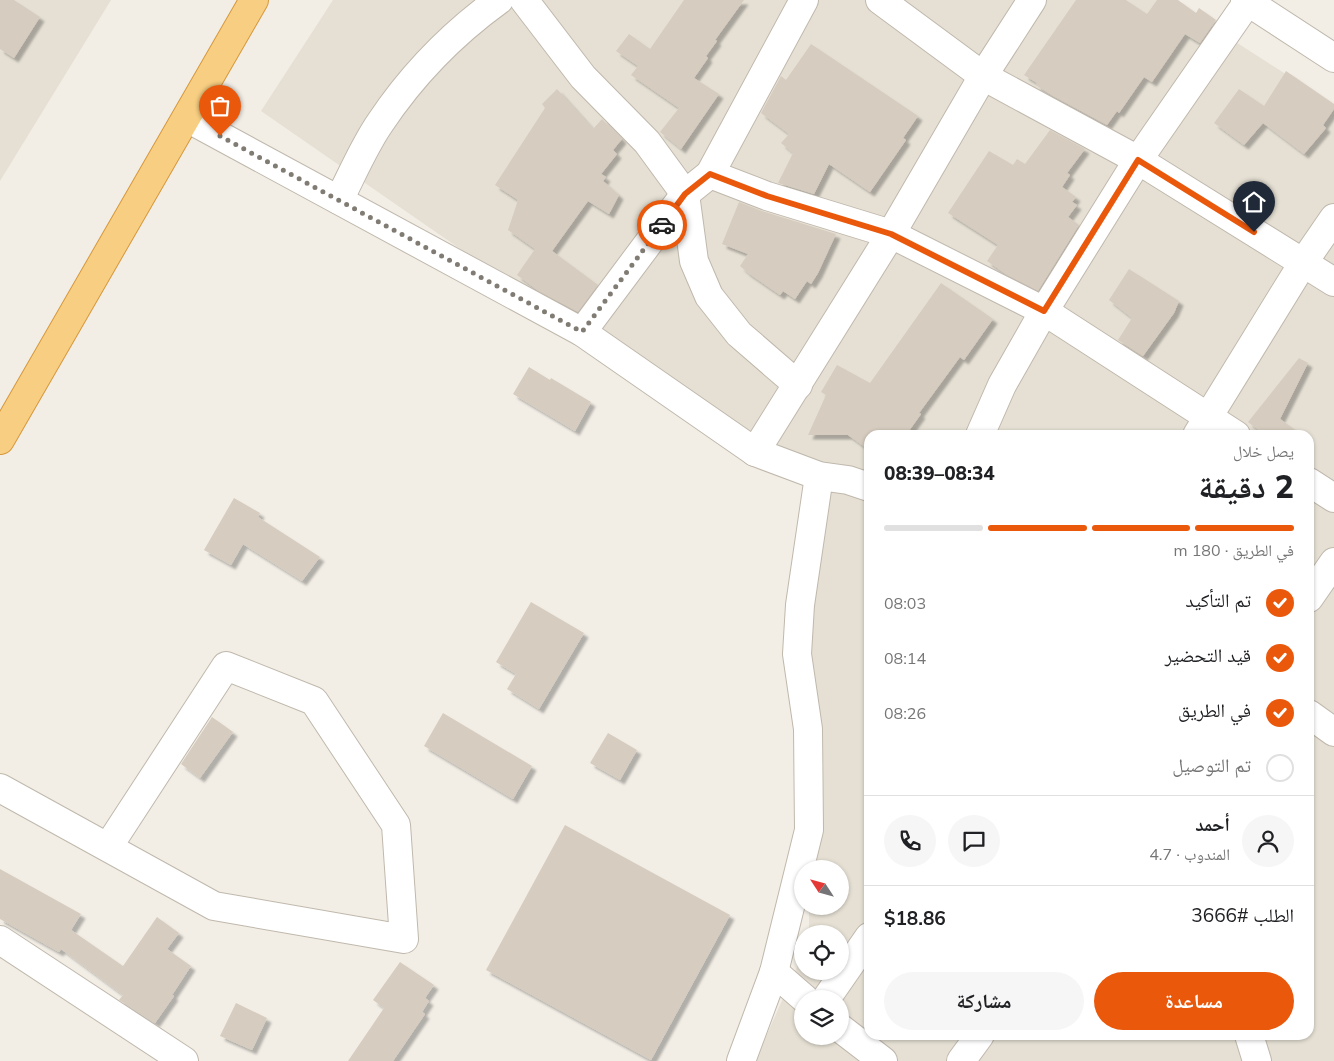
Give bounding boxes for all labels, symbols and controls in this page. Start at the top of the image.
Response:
pin [199,85,241,136]
icon: bag [206,92,234,120]
pin [1233,181,1275,232]
icon: home [1240,188,1268,216]
courier [637,200,687,250]
icon: car [648,211,676,239]
text: يصل خلال [1233,441,1294,461]
text: 08:34–08:39 [884,461,995,485]
text: 2 دقيقة [1199,466,1294,506]
text: في الطريق · 180 m [1174,540,1294,560]
text: تم التأكيد [1186,588,1251,612]
icon: check [1266,589,1294,617]
text: 08:03 [884,593,926,613]
text: قيد التحضير [1165,643,1251,667]
icon: check [1266,644,1294,672]
text: 08:14 [884,648,926,668]
text: في الطريق [1178,698,1251,722]
icon: check [1266,699,1294,727]
text: 08:26 [884,703,926,723]
text: تم التوصيل [1172,753,1251,777]
text: أحمد [1195,812,1230,836]
button: phone [884,815,936,867]
button: chat [948,815,1000,867]
button: person [1242,815,1294,867]
text: المندوب · 4.7 [1149,844,1230,864]
north arrow [794,860,849,915]
map controls [794,860,849,1045]
text: الطلب #3666 [1191,903,1294,927]
text: $18.86 [884,906,946,930]
button: locate [794,925,849,980]
button: مشاركة [884,972,1084,1030]
button: مساعدة [1094,972,1294,1030]
button: layers [794,990,849,1045]

